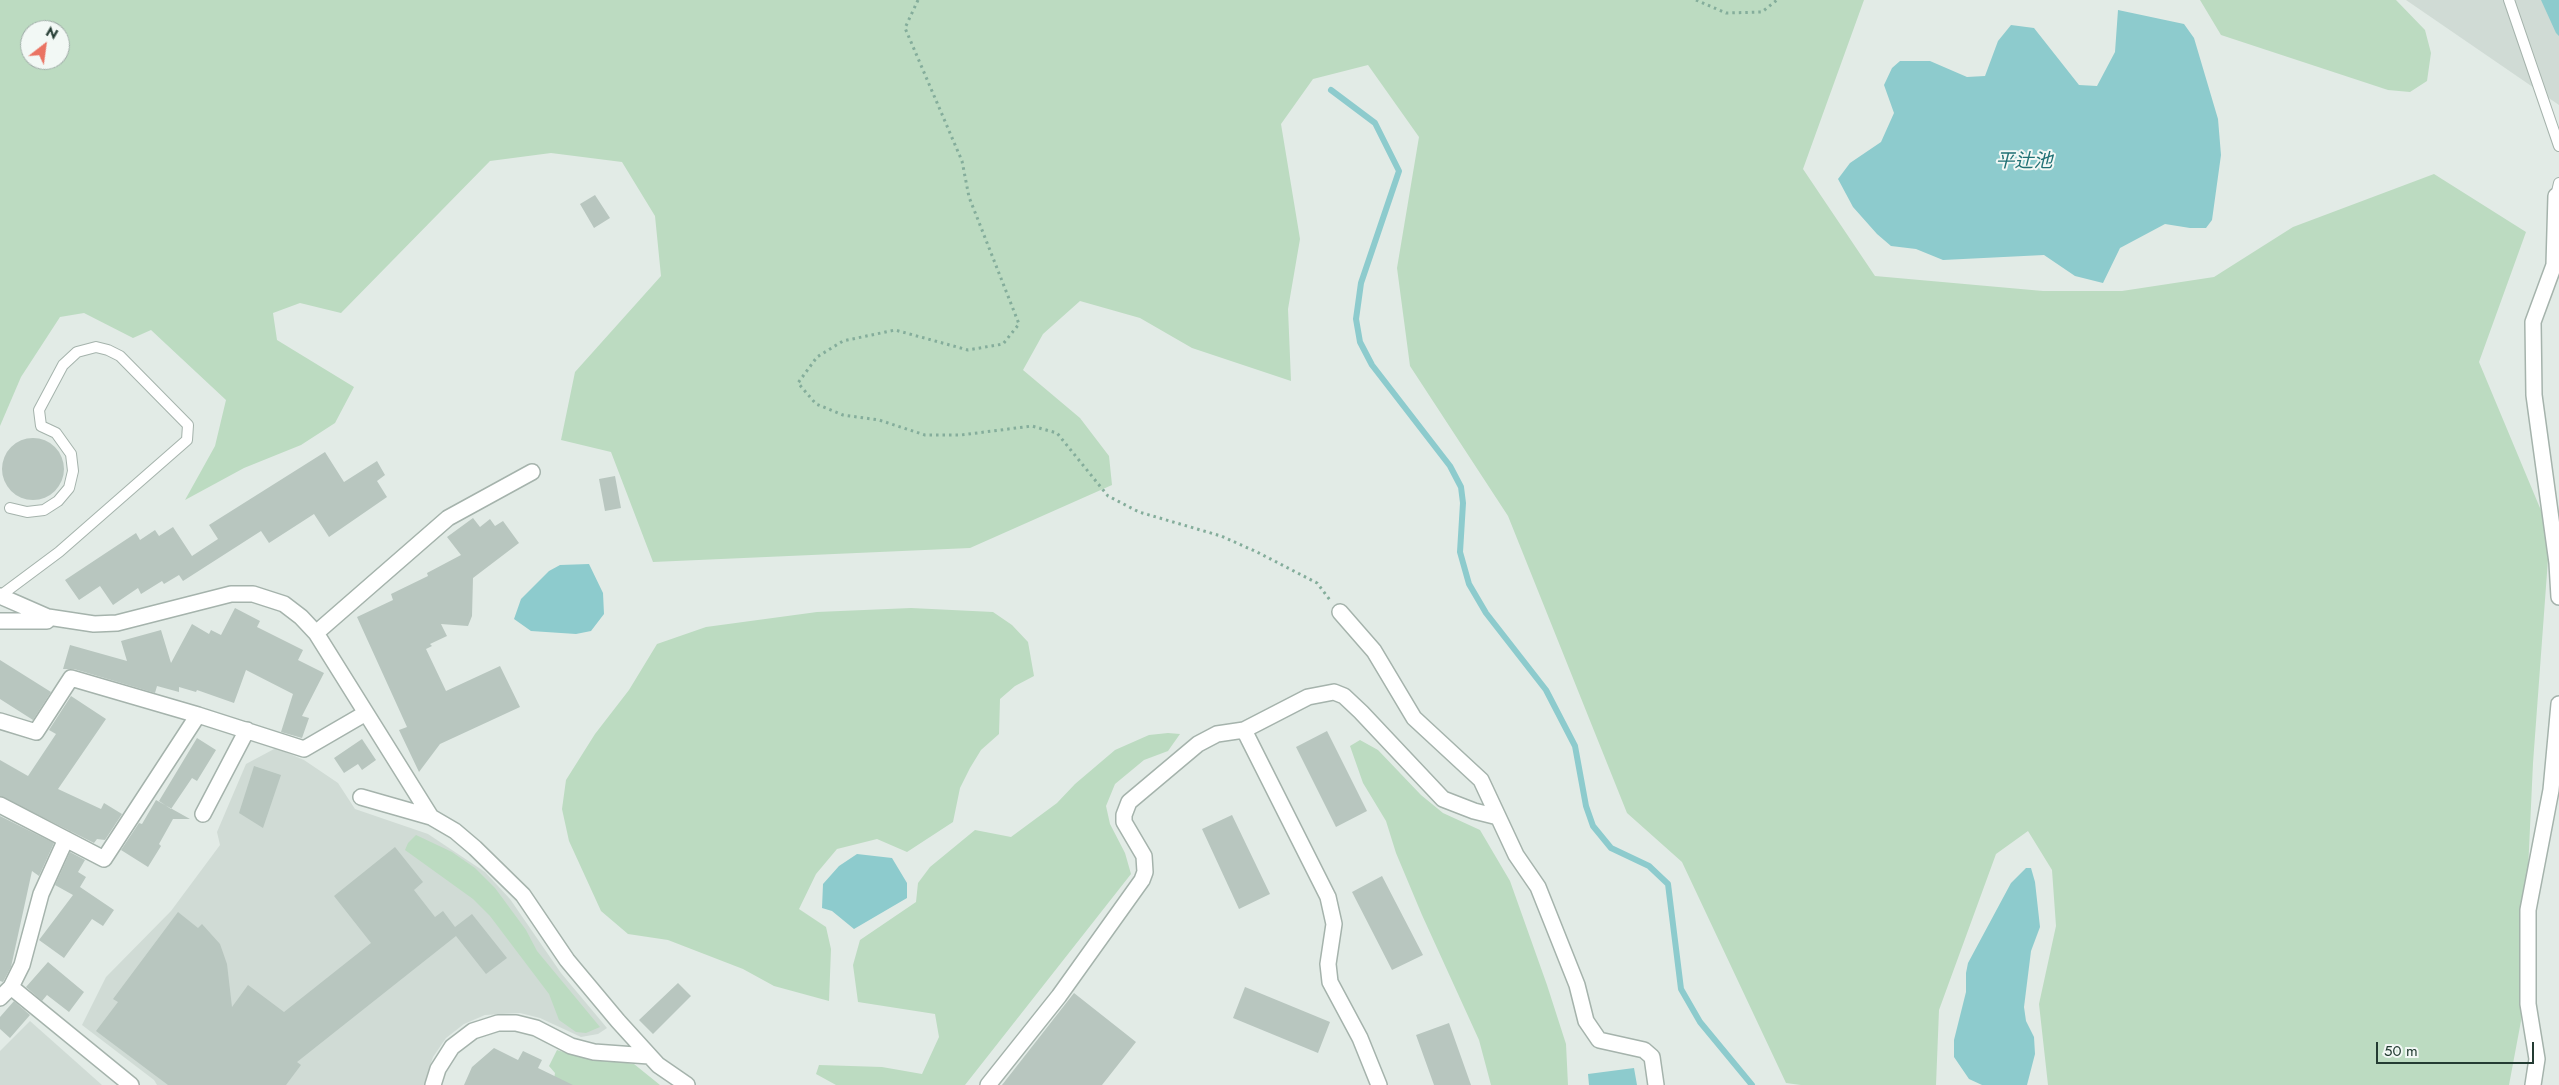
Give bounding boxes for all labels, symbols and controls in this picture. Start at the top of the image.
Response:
north arrow [20,20,70,70]
text: N [42,21,62,44]
water label: 平辻池 [1996,151,2052,173]
scale bar [2379,1032,2536,1064]
text: 50 m [2384,1040,2418,1062]

